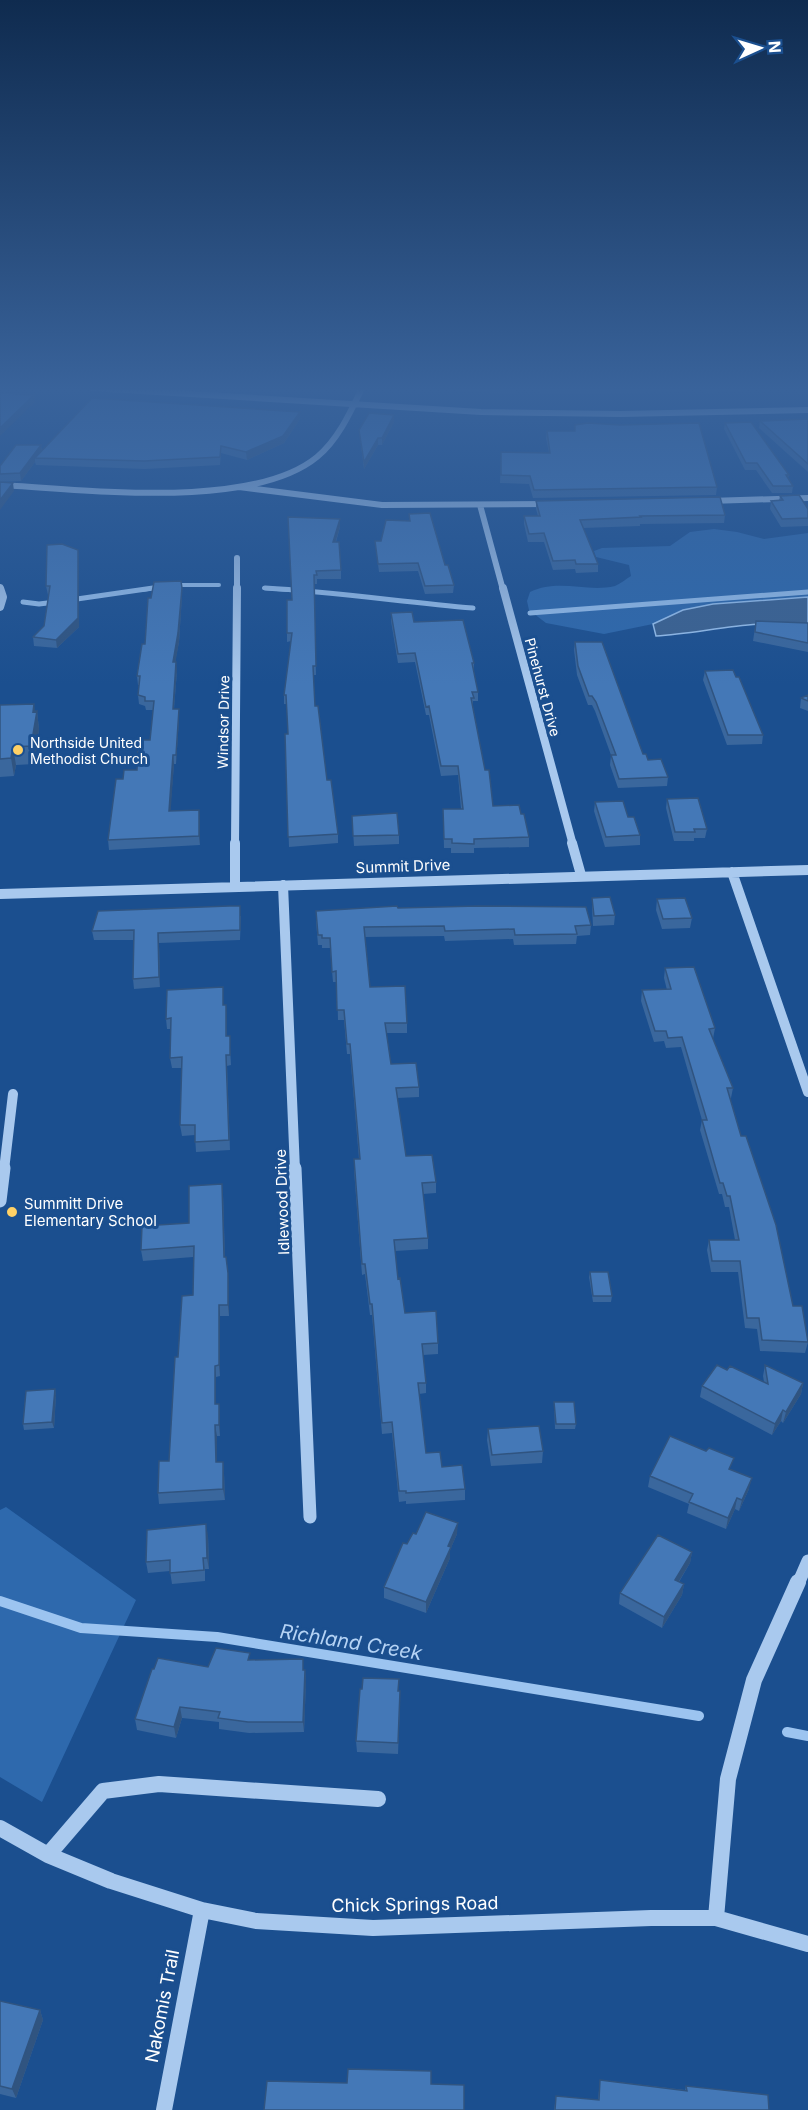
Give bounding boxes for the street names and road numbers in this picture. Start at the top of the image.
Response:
street label: Pinehurst Drive [522,636,564,738]
street label: Windsor Drive [214,675,232,769]
street label: Summit Drive [355,855,451,877]
street label: Idlewood Drive [271,1149,293,1255]
street label: Chick Springs Road [331,1892,499,1916]
street label: Nakomis Trail [141,1948,183,2064]

